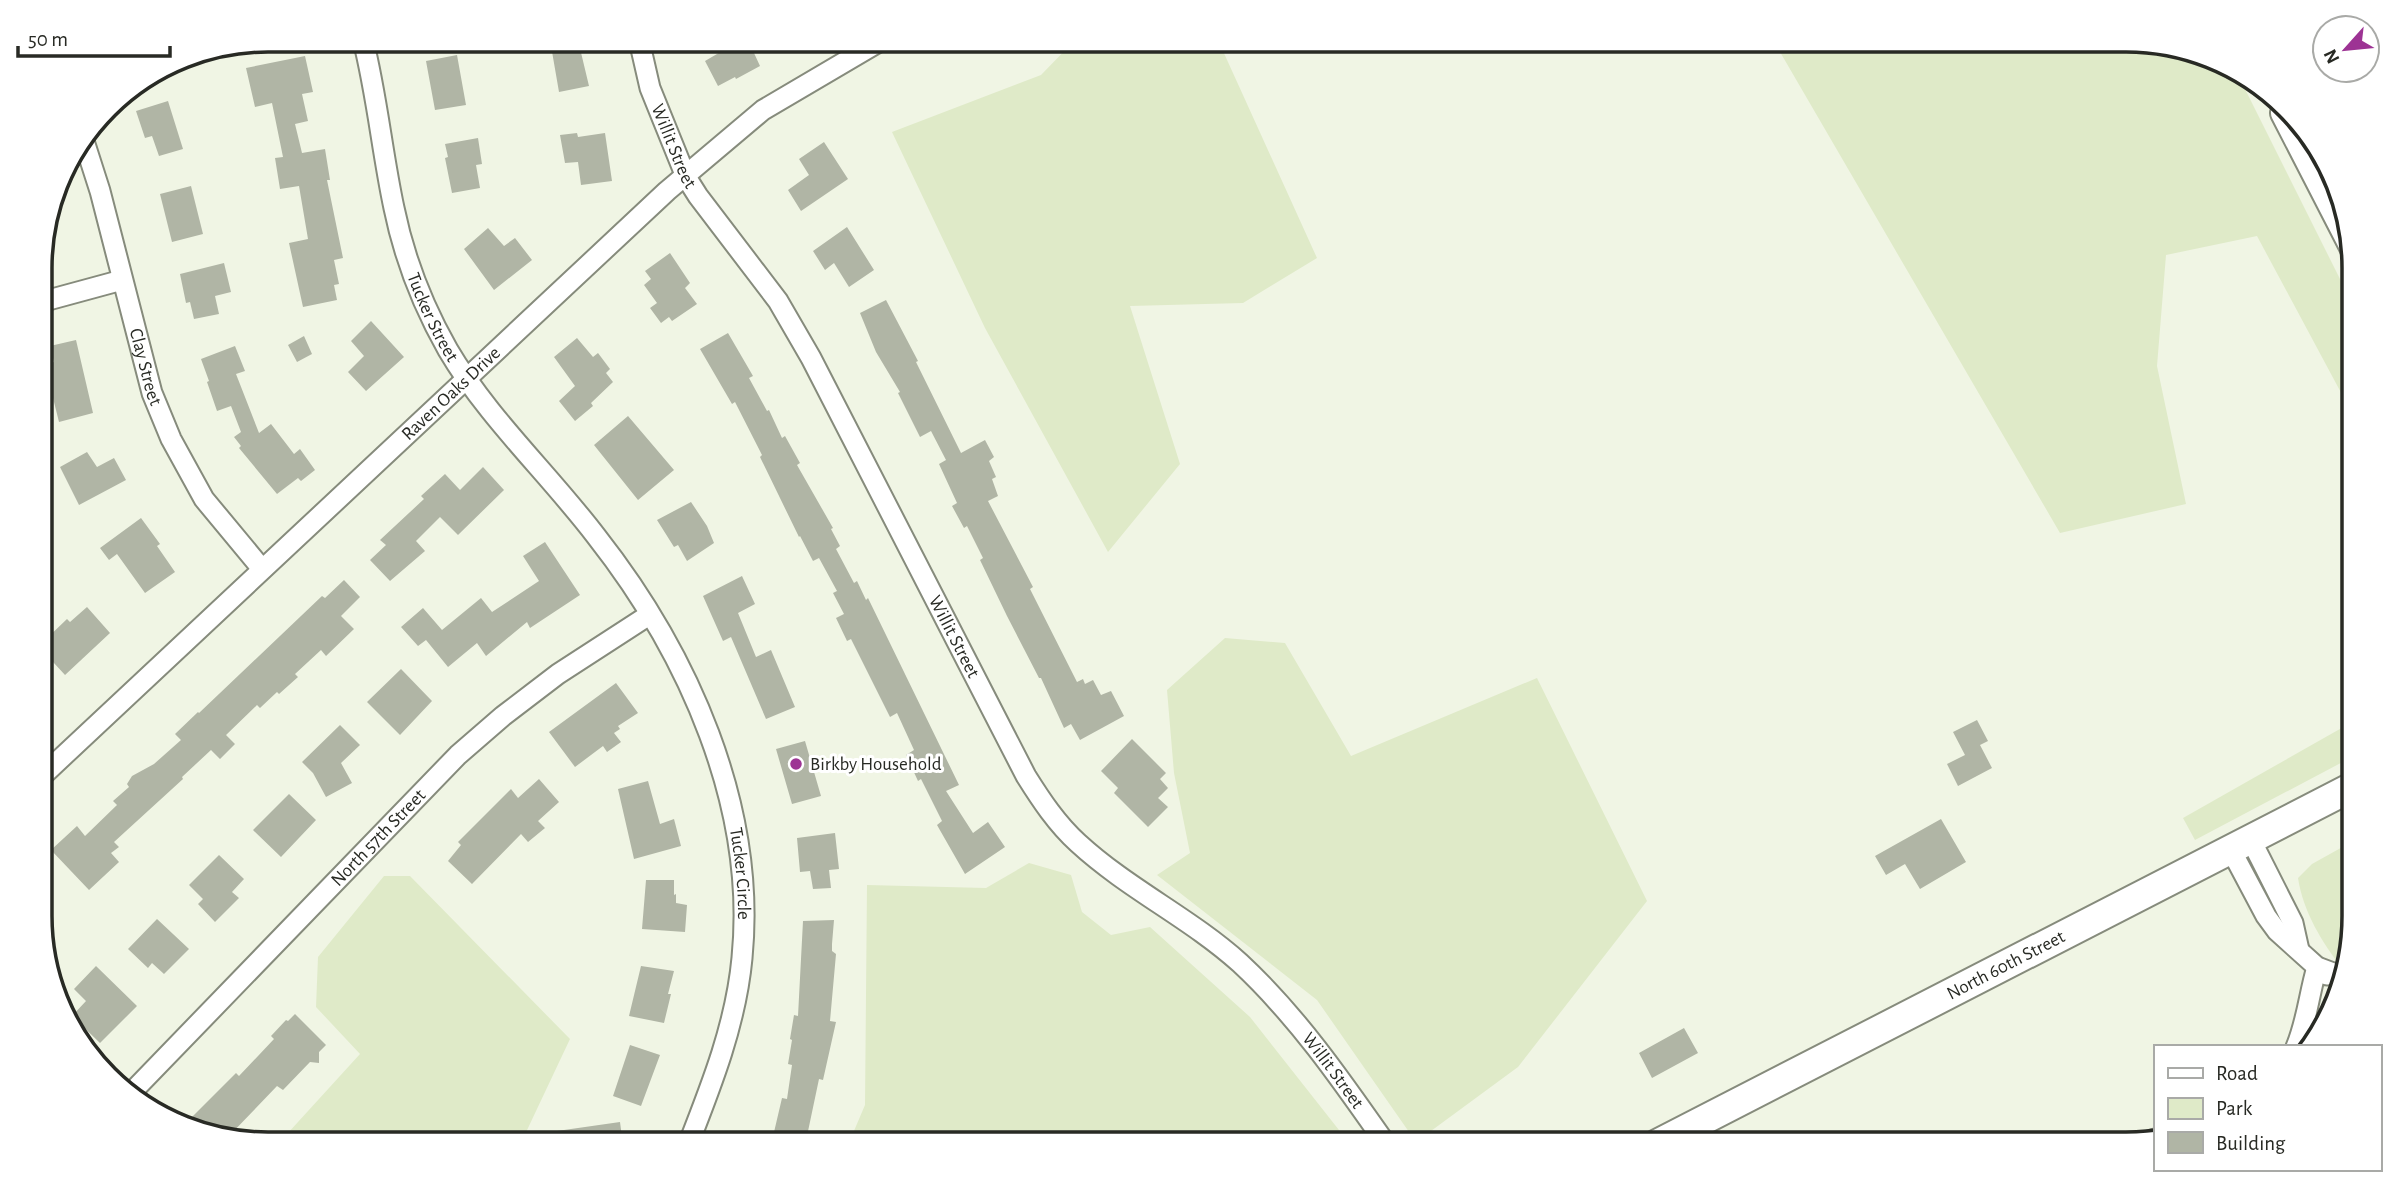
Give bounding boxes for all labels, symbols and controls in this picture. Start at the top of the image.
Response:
scale bar [18,14,170,58]
north arrow [2311,14,2381,84]
text: 50 m [28,29,68,50]
text: N [2321,46,2344,66]
street label: Willit Street [648,101,700,192]
street label: Tucker Street [404,270,462,365]
street label: Clay Street [126,326,166,408]
street label: Raven Oaks Drive [398,343,504,444]
street label: Willit Street [925,593,983,681]
place label: Birkby Household [810,755,942,774]
marker: Birkby Household [788,756,804,772]
street label: North 57th Street [327,785,429,890]
street label: Tucker Circle [726,826,754,920]
street label: North 60th Street [1944,927,2068,1003]
street label: Willit Street [1299,1029,1368,1112]
legend [2154,1045,2381,1171]
text: Road [2216,1063,2258,1084]
text: Park [2216,1098,2253,1119]
text: Building [2216,1133,2286,1154]

